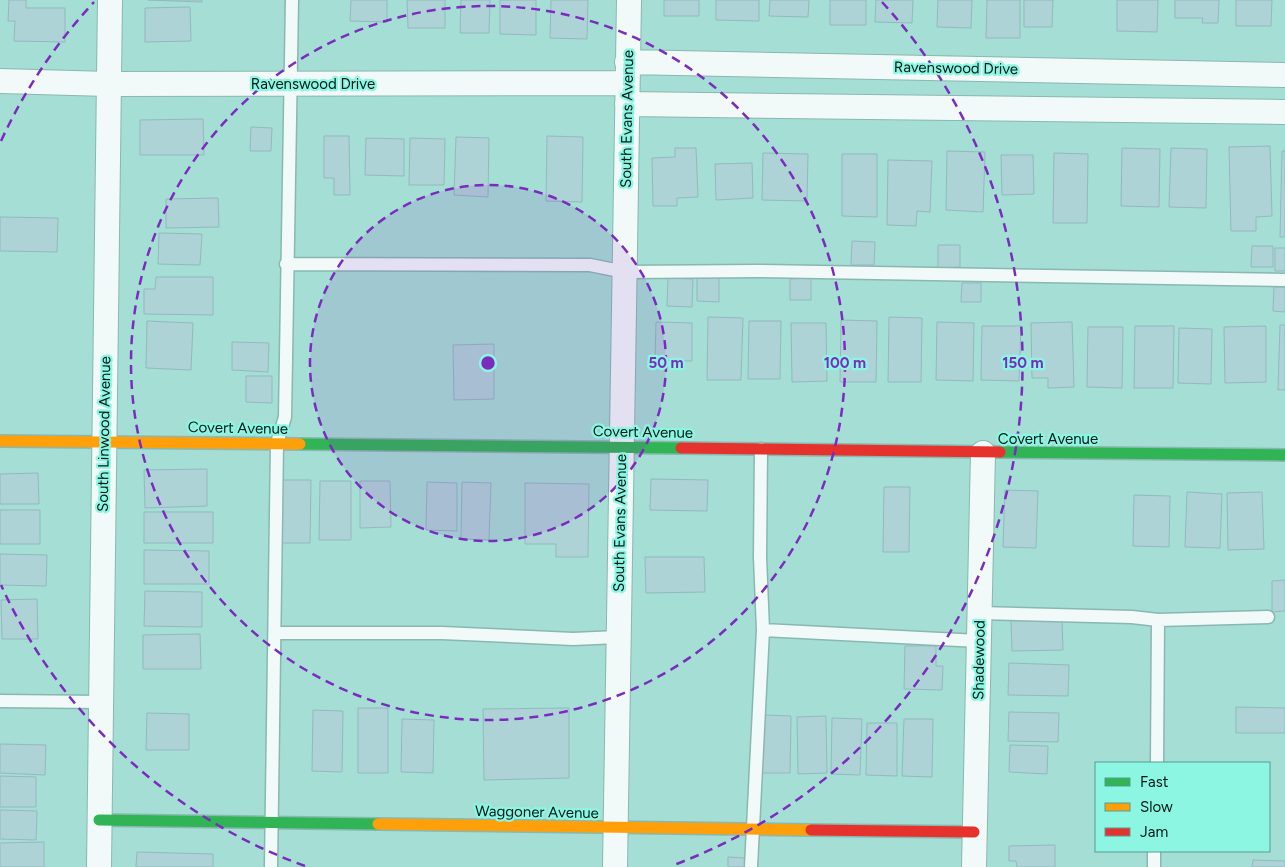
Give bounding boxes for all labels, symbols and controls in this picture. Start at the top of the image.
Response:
street label: South Evans Avenue [617,50,637,188]
street label: Ravenswood Drive [894,58,1018,78]
street label: Ravenswood Drive [251,75,375,93]
centre of rings [479,354,497,372]
text: 50 m [648,354,684,372]
text: 100 m [824,354,866,372]
text: 150 m [1002,354,1044,372]
street label: South Linwood Avenue [94,356,114,512]
street label: Covert Avenue [188,418,288,438]
street label: Covert Avenue [593,422,693,442]
street label: Covert Avenue [998,430,1098,448]
street label: South Evans Avenue [610,454,630,592]
street label: Shadewood [969,620,989,700]
legend [1095,762,1270,852]
text: Fast [1140,773,1169,791]
text: Slow [1140,798,1173,816]
street label: Waggoner Avenue [475,802,599,822]
text: Jam [1140,823,1168,841]

